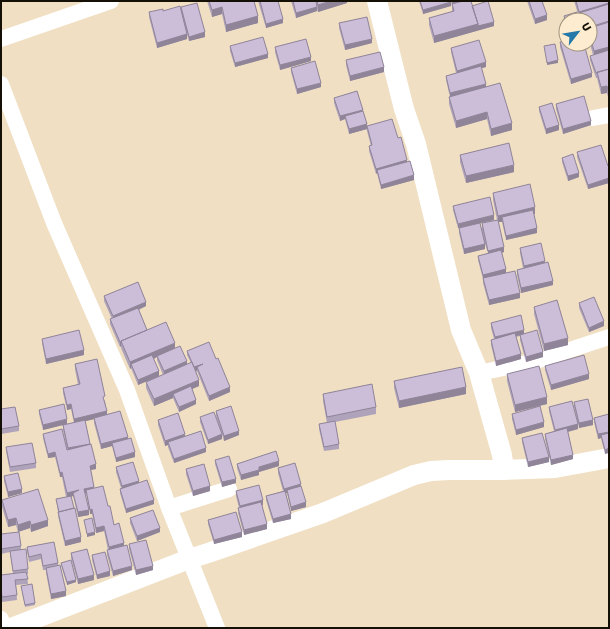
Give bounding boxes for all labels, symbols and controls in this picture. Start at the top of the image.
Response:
north arrow [558,12,598,52]
text: U [578,19,595,34]

